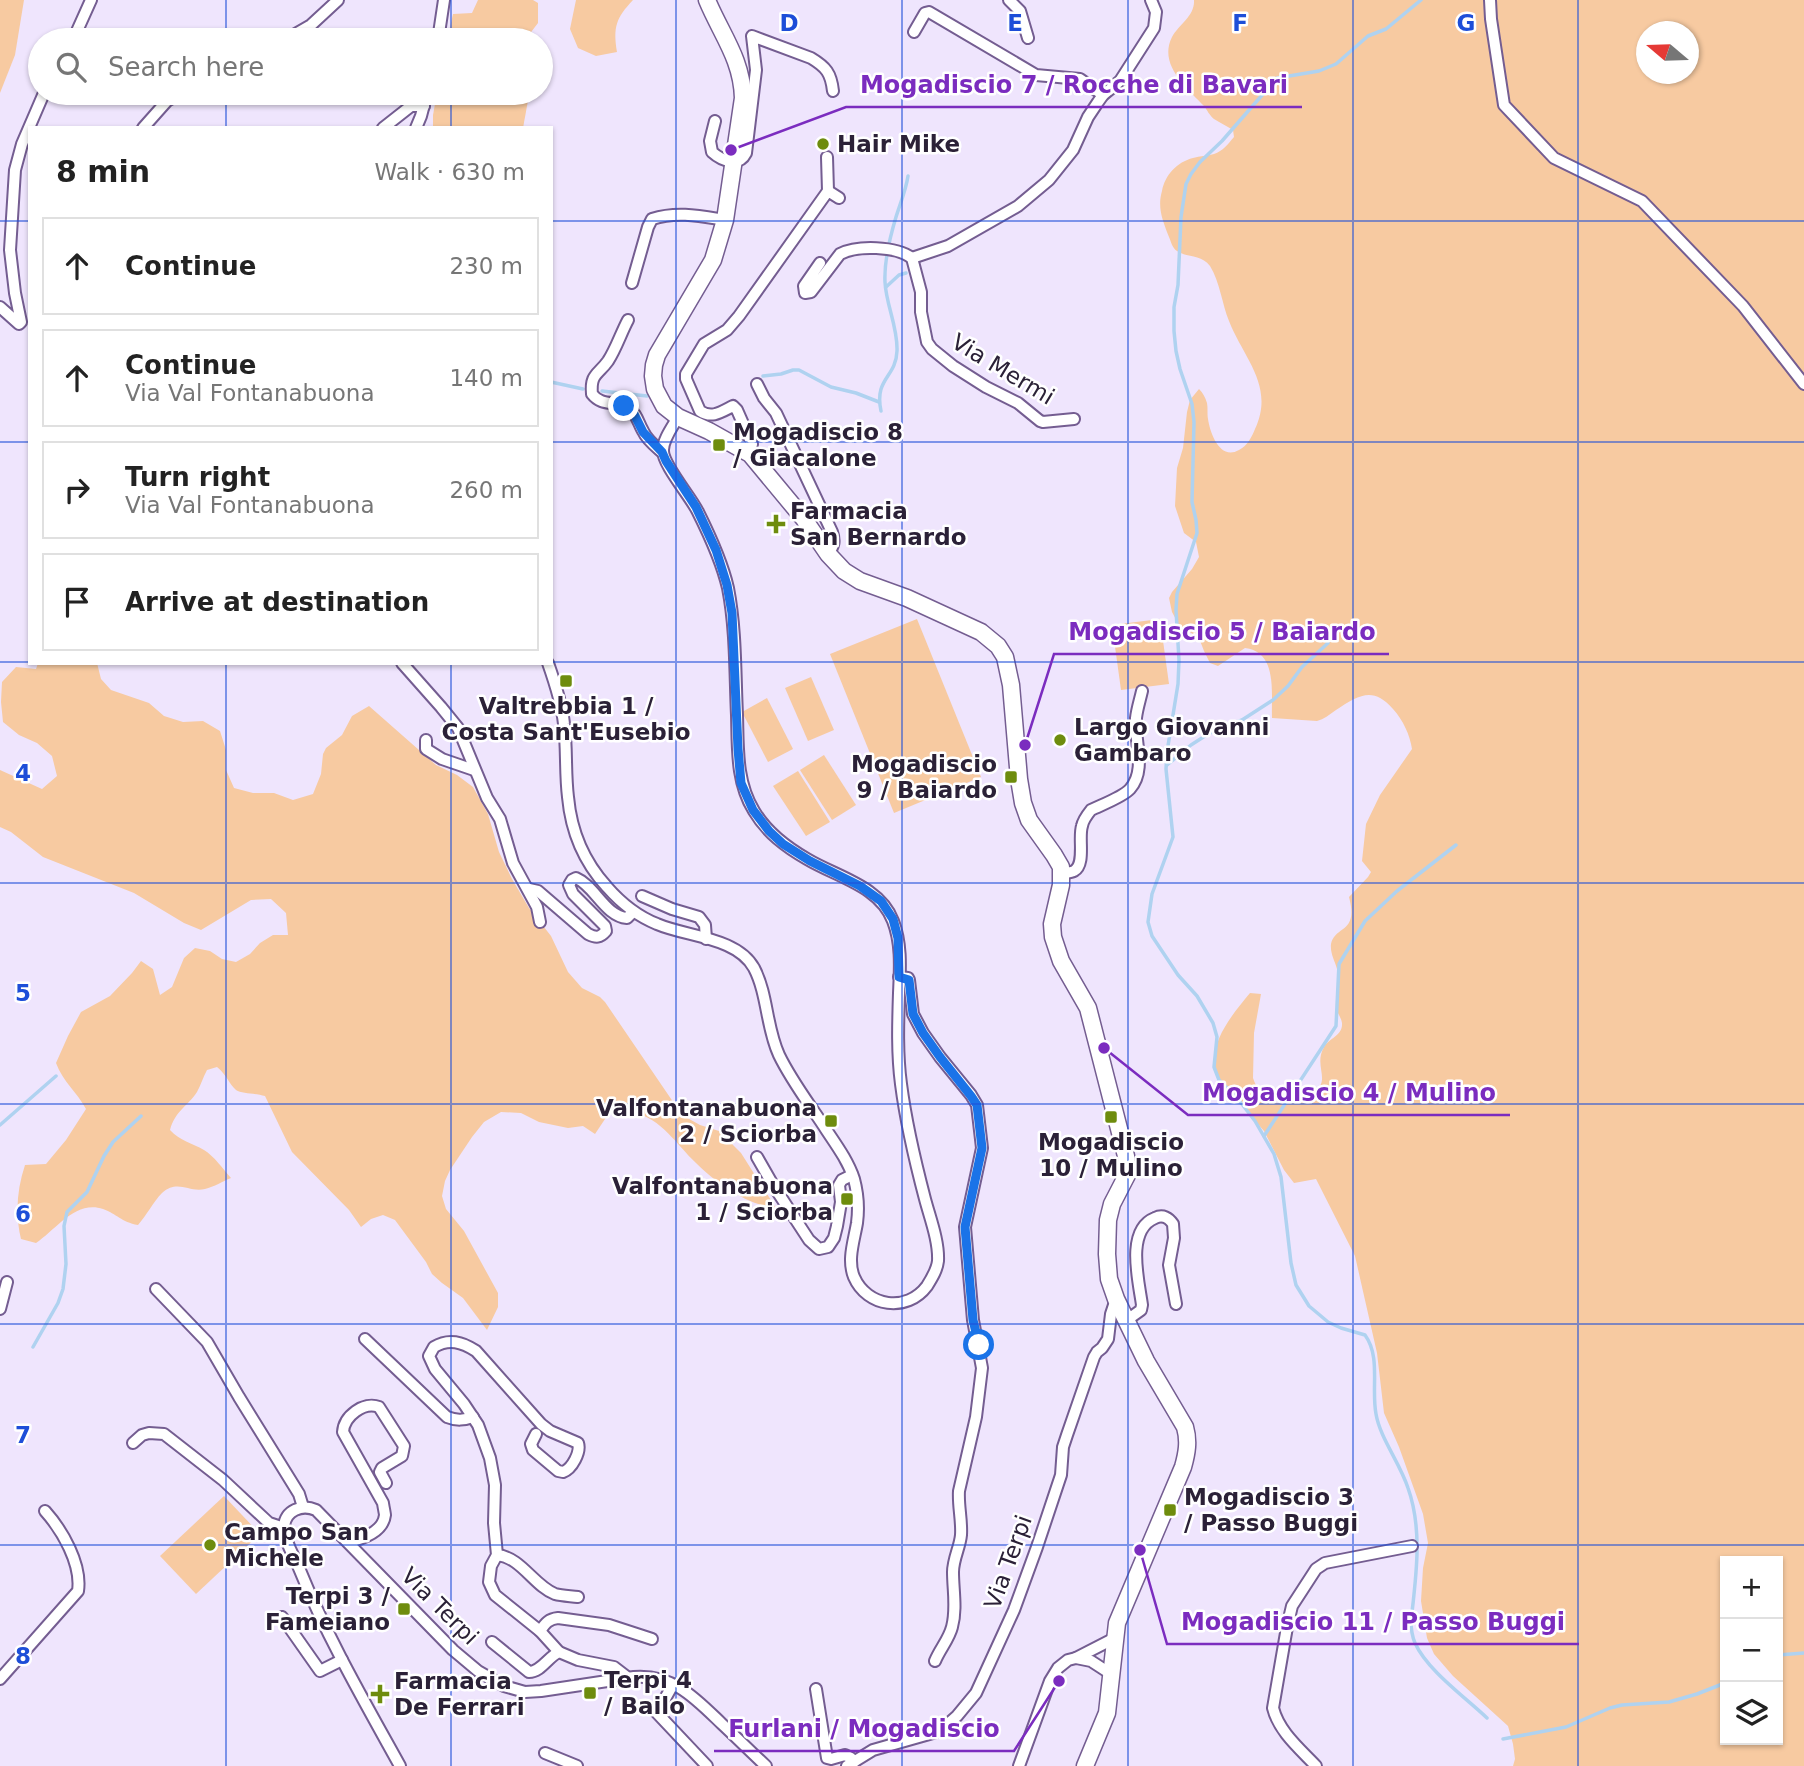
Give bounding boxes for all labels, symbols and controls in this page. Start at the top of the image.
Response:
text: D [779,10,799,36]
text: E [1007,10,1023,36]
text: F [1232,10,1248,36]
text: G [1457,10,1475,36]
north arrow [1636,21,1699,84]
search box [28,28,553,105]
icon: search [52,48,90,86]
text: Search here [108,52,264,82]
callout: Mogadiscio 7 / Rocche di Bavari [846,62,1302,107]
text: Mogadiscio 7 / Rocche di Bavari [860,71,1288,99]
place label: Hair Mike [837,131,960,157]
marker: Hair Mike [815,136,831,152]
text: 8 min [56,154,150,189]
text: Walk · 630 m [374,159,525,185]
icon: ahead [58,247,96,285]
text: Continue [125,251,256,281]
text: 230 m [449,253,523,279]
street label: Via Mermi [947,328,1059,410]
text: Continue [125,350,256,380]
icon: ahead [58,359,96,397]
text: 140 m [449,365,523,391]
text: Via Val Fontanabuona [125,380,375,406]
route end [608,390,639,421]
place label: Mogadiscio 8 / Giacalone [733,419,903,471]
marker: Mogadiscio 8 / Giacalone [711,437,727,453]
text: Turn right [125,462,270,492]
icon: right [58,471,96,509]
text: 260 m [449,477,523,503]
text: Via Val Fontanabuona [125,492,375,518]
place label: Farmacia San Bernardo [790,498,966,550]
marker: Farmacia San Bernardo [768,516,784,532]
icon: arrive [58,583,96,621]
text: Arrive at destination [125,587,429,617]
callout: Mogadiscio 5 / Baiardo [1054,609,1389,654]
text: Mogadiscio 5 / Baiardo [1068,618,1376,646]
marker: Valtrebbia 1 / Costa Sant'Eusebio [558,673,574,689]
place label: Valtrebbia 1 / Costa Sant'Eusebio [442,693,690,745]
place label: Largo Giovanni Gambaro [1074,714,1270,766]
marker: Largo Giovanni Gambaro [1052,732,1068,748]
place label: Mogadiscio 9 / Baiardo [851,751,997,803]
text: 4 [15,760,31,786]
marker: Mogadiscio 9 / Baiardo [1003,769,1019,785]
text: 5 [15,980,31,1006]
callout: Mogadiscio 4 / Mulino [1188,1070,1510,1115]
text: Mogadiscio 4 / Mulino [1202,1079,1496,1107]
place label: Valfontanabuona 2 / Sciorba [596,1095,817,1147]
marker: Mogadiscio 10 / Mulino [1103,1109,1119,1125]
marker: Valfontanabuona 2 / Sciorba [823,1113,839,1129]
place label: Mogadiscio 10 / Mulino [1038,1129,1184,1181]
place label: Valfontanabuona 1 / Sciorba [612,1173,833,1225]
marker: Valfontanabuona 1 / Sciorba [839,1191,855,1207]
text: 6 [15,1201,31,1227]
route start [963,1329,994,1360]
text: 7 [15,1422,31,1448]
place label: Mogadiscio 3 / Passo Buggi [1184,1484,1358,1536]
marker: Mogadiscio 3 / Passo Buggi [1162,1502,1178,1518]
street label: Via Terpi [979,1512,1037,1612]
place label: Campo San Michele [224,1519,369,1571]
marker: Campo San Michele [202,1537,218,1553]
map controls [1720,1556,1783,1745]
button: + [1720,1556,1783,1619]
street label: Via Terpi [396,1562,484,1650]
place label: Terpi 3 / Fameiano [265,1583,391,1635]
callout: Mogadiscio 11 / Passo Buggi [1167,1599,1579,1644]
marker: Terpi 3 / Fameiano [396,1601,412,1617]
text: Mogadiscio 11 / Passo Buggi [1181,1608,1565,1636]
button: − [1720,1619,1783,1682]
text: 8 [15,1643,31,1669]
place label: Terpi 4 / Bailo [604,1667,692,1719]
place label: Farmacia De Ferrari [394,1668,525,1720]
button: layers [1720,1682,1783,1745]
marker: Terpi 4 / Bailo [582,1685,598,1701]
marker: Farmacia De Ferrari [372,1686,388,1702]
callout: Furlani / Mogadiscio [714,1706,1014,1751]
text: Furlani / Mogadiscio [728,1715,1000,1743]

